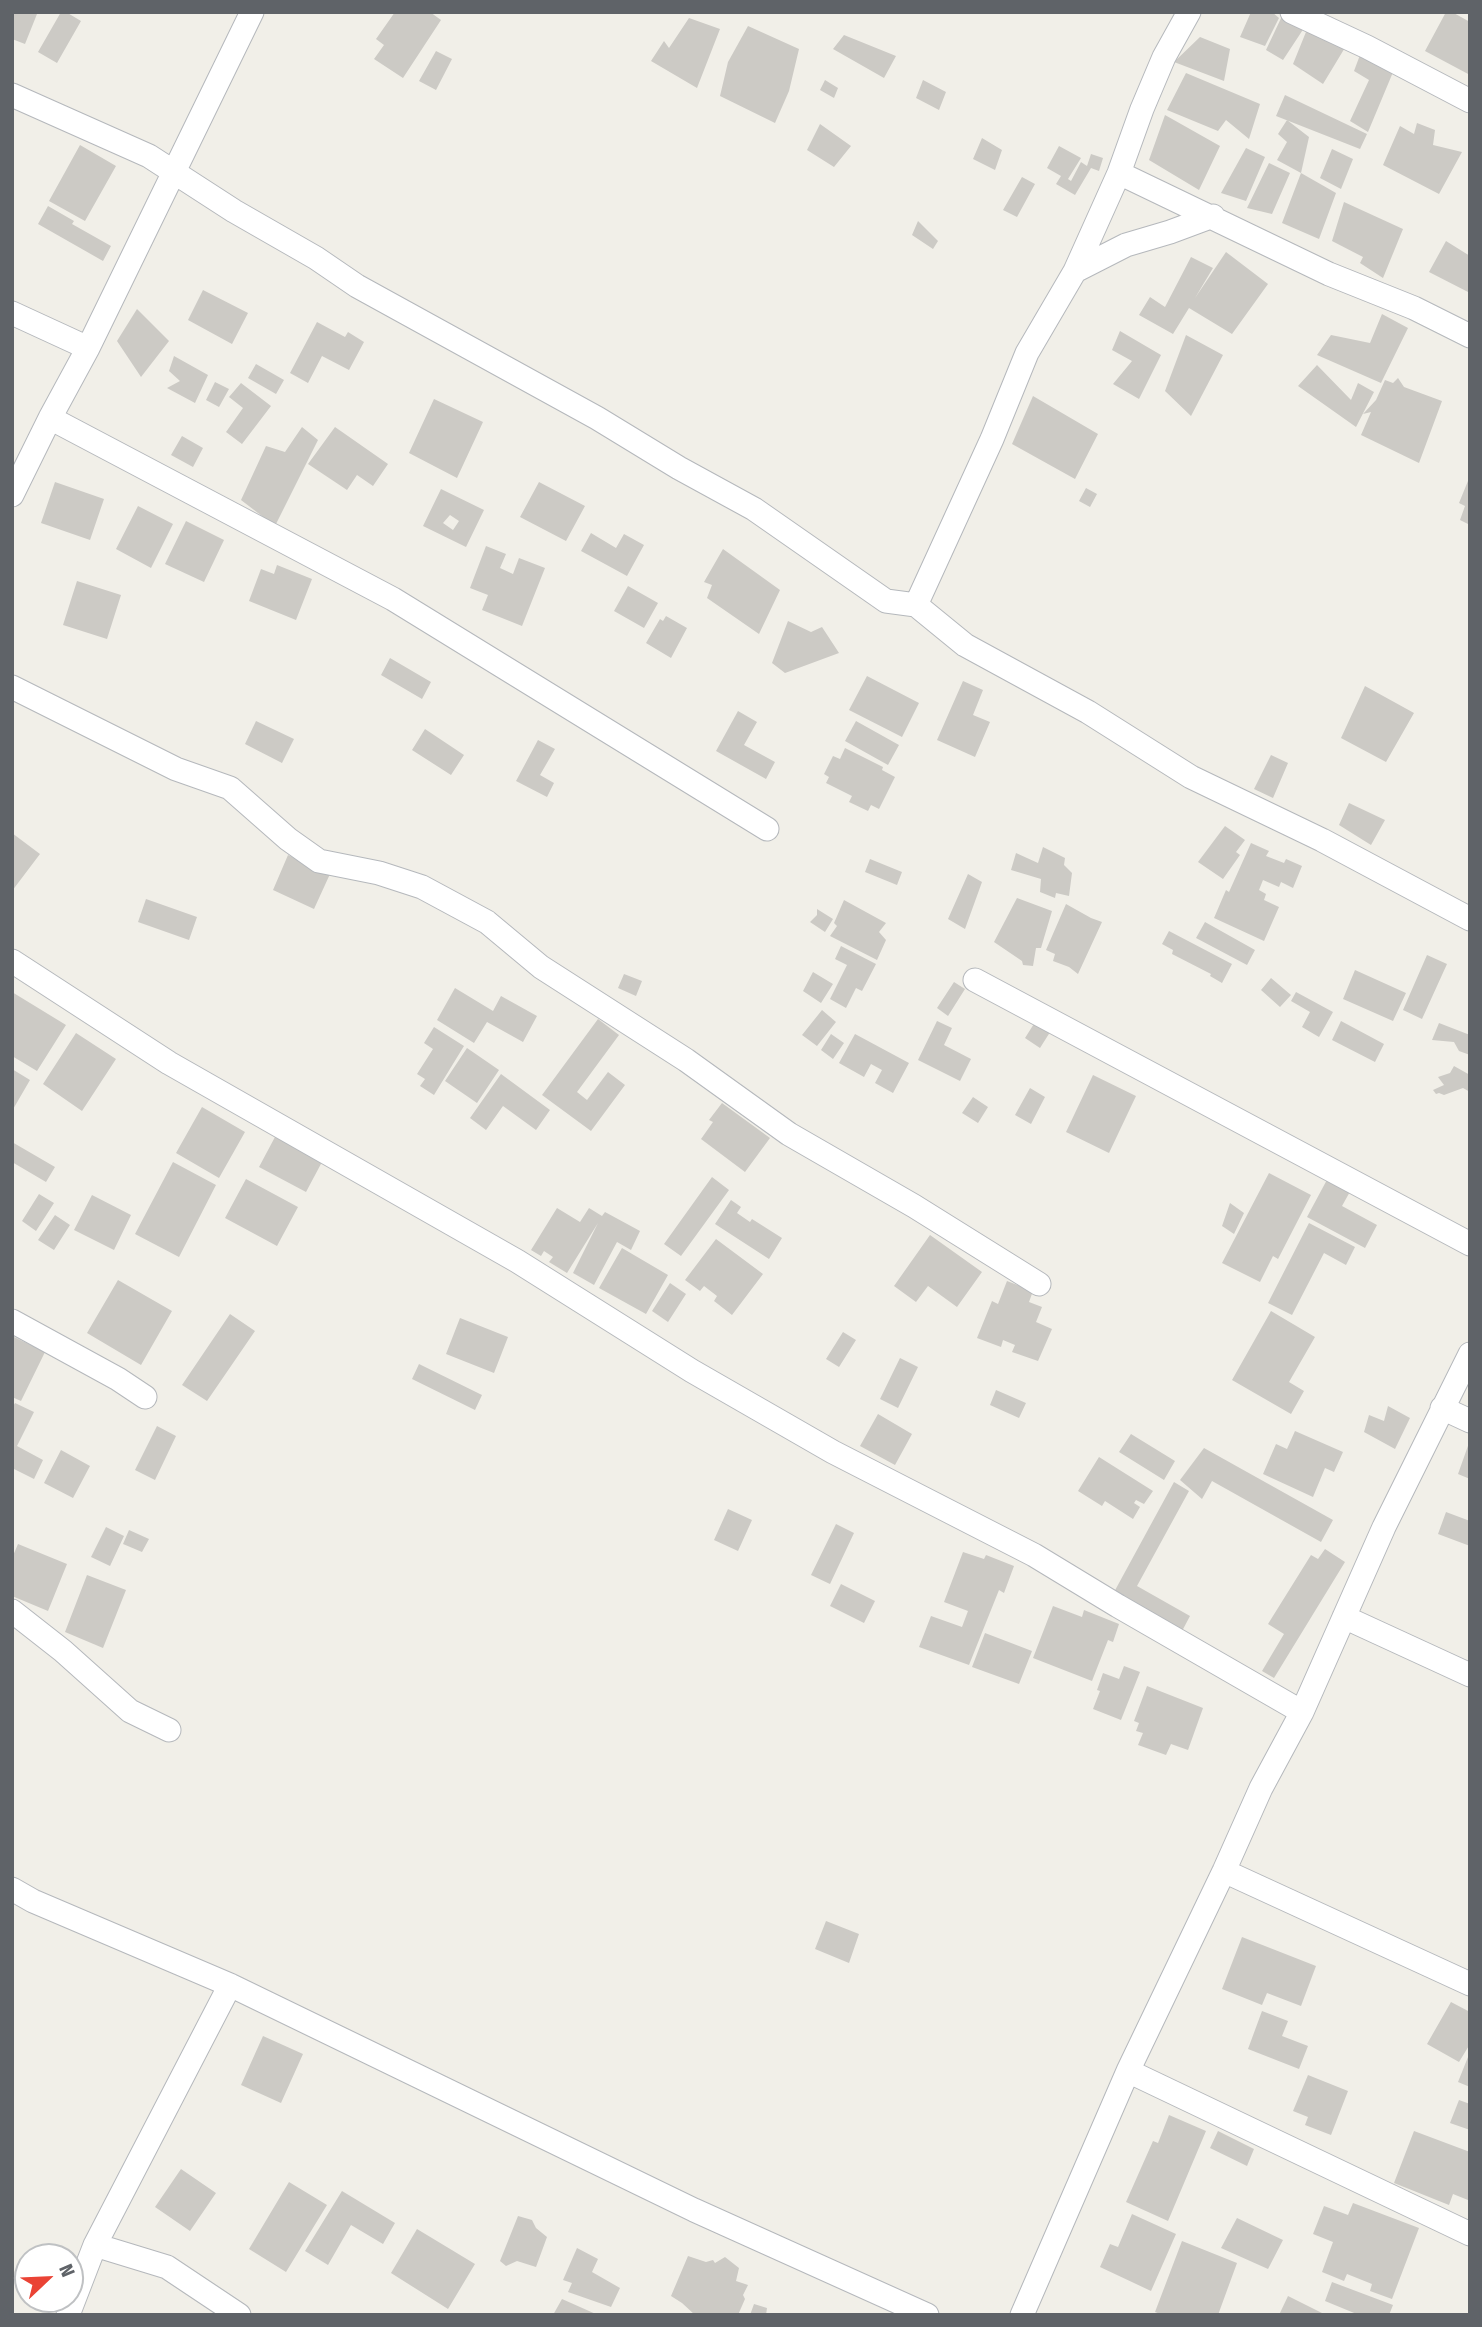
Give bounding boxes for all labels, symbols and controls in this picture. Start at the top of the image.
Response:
north arrow [14,2243,84,2313]
text: N [54,2261,80,2280]

